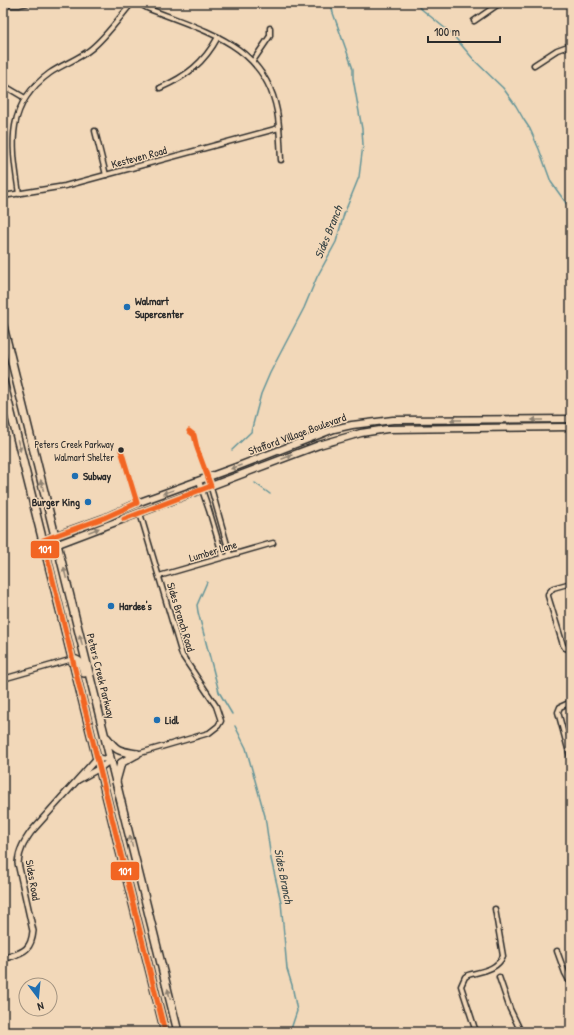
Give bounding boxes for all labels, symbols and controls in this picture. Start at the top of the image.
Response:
scale bar [428,18,500,44]
text: 100 m [434,23,460,40]
street label: Kesteven Road [110,143,169,171]
water label: Sides Branch [310,202,347,261]
place label: Walmart Supercenter [135,294,185,322]
marker: Walmart Supercenter [122,302,132,312]
street label: Stafford Village Boulevard [246,410,348,458]
one-way arrow [449,417,462,423]
one-way arrow [530,417,543,423]
place label: Peters Creek Parkway Walmart Shelter [35,438,114,464]
one-way arrow [17,440,23,452]
marker: Peters Creek Parkway Walmart Shelter [116,445,126,455]
one-way arrow [281,454,293,460]
one-way arrow [229,465,241,471]
place label: Subway [83,469,111,484]
marker: Subway [70,471,80,481]
one-way arrow [39,478,45,491]
one-way arrow [161,489,173,495]
place label: Burger King [32,495,80,510]
marker: Burger King [83,497,93,507]
one-way arrow [88,527,100,533]
street label: Lumber Lane [187,537,239,565]
line badge: 101 [30,540,60,559]
text: 101 [39,542,51,556]
one-way arrow [61,567,67,579]
street label: Sides Branch Road [164,581,198,654]
place label: Hardee's [119,599,153,613]
marker: Hardee's [106,601,116,611]
street label: Peters Creek Parkway [84,632,118,720]
one-way arrow [78,634,84,647]
place label: Lidl [165,713,180,727]
marker: Lidl [152,715,162,725]
one-way arrow [128,834,134,846]
water label: Sides Branch [270,847,298,906]
street label: Sides Road [23,859,44,902]
line badge: 101 [110,861,140,881]
text: 101 [119,864,131,878]
north arrow [18,977,58,1017]
one-way arrow [165,988,171,1000]
text: N [36,999,46,1014]

